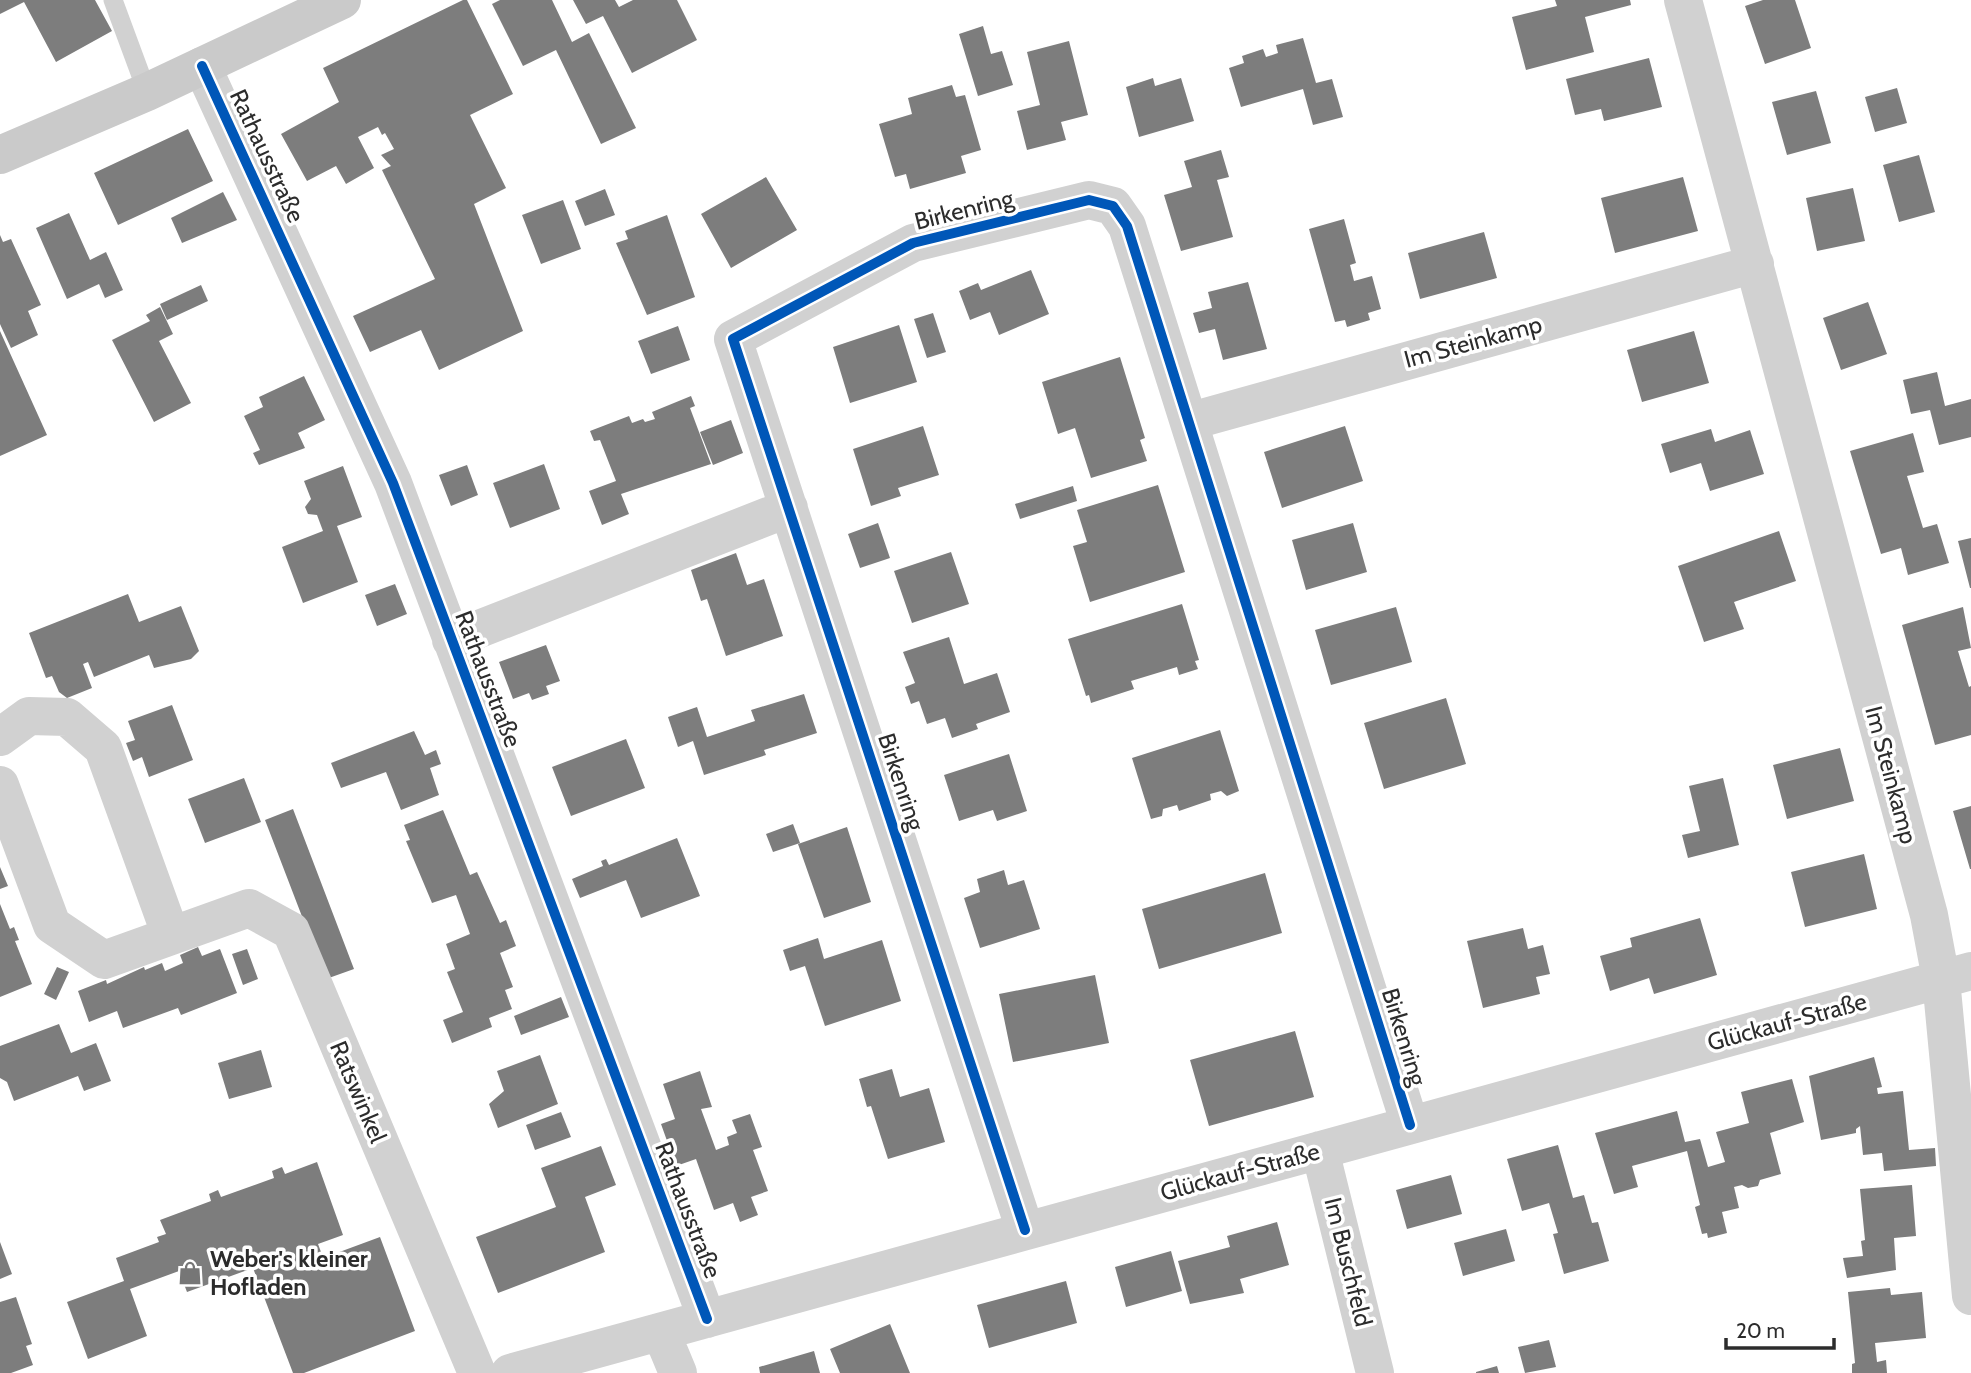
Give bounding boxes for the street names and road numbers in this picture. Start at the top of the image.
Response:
street label: Rathausstraße [224,85,311,227]
street label: Birkenring [911,183,1017,236]
street label: Im Steinkamp [1401,309,1545,374]
street label: Rathausstraße [449,607,528,751]
street label: Im Steinkamp [1859,703,1924,847]
street label: Birkenring [872,729,931,835]
street label: Birkenring [1376,984,1433,1090]
street label: Glückauf-Straße [1704,986,1870,1057]
street label: Ratswinkel [324,1037,393,1147]
street label: Glückauf-Straße [1157,1136,1323,1207]
street label: Rathausstraße [649,1138,728,1282]
street label: Im Buschfeld [1318,1194,1378,1329]

